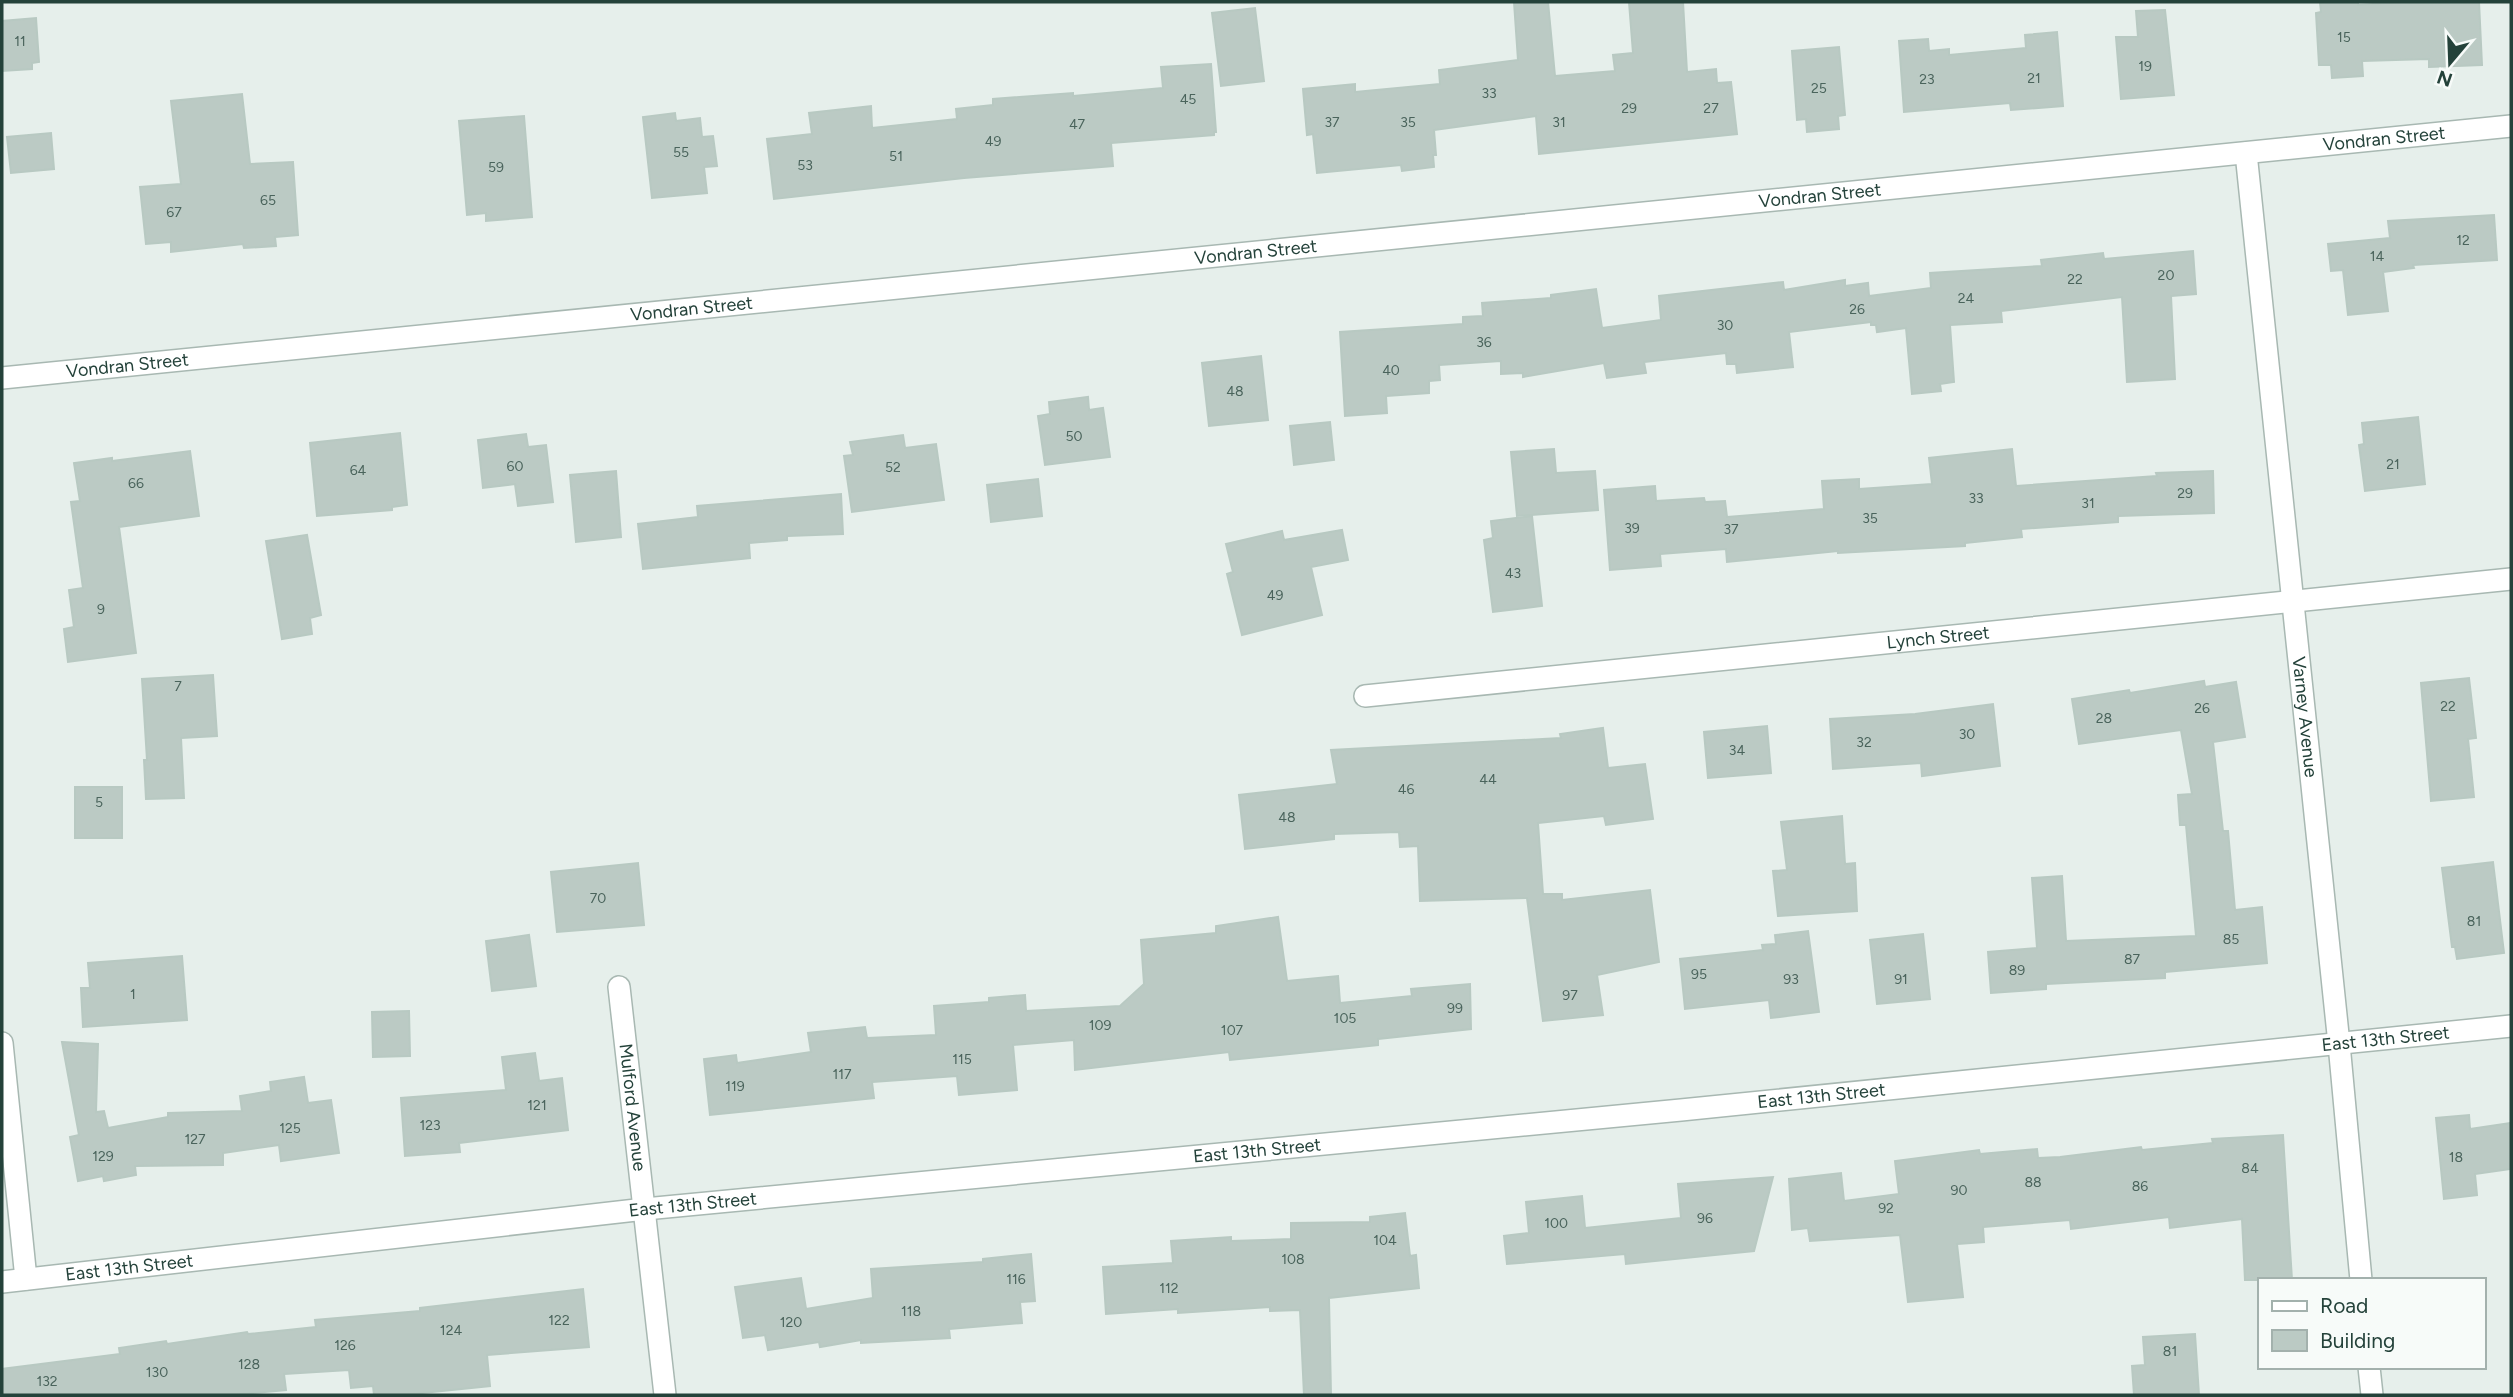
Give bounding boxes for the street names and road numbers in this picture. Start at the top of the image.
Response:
street label: Vondran Street [2322,122,2447,156]
street label: Vondran Street [1758,178,1882,213]
street label: Vondran Street [1193,235,1318,269]
street label: Vondran Street [629,292,754,326]
street label: Vondran Street [65,348,190,383]
street label: Lynch Street [1885,621,1991,654]
street label: Varney Avenue [2288,655,2322,779]
street label: East 13th Street [2321,1021,2451,1056]
street label: Mulford Avenue [614,1042,651,1172]
street label: East 13th Street [1756,1078,1887,1113]
street label: East 13th Street [1192,1133,1322,1168]
street label: East 13th Street [627,1187,758,1222]
street label: East 13th Street [64,1249,194,1286]

